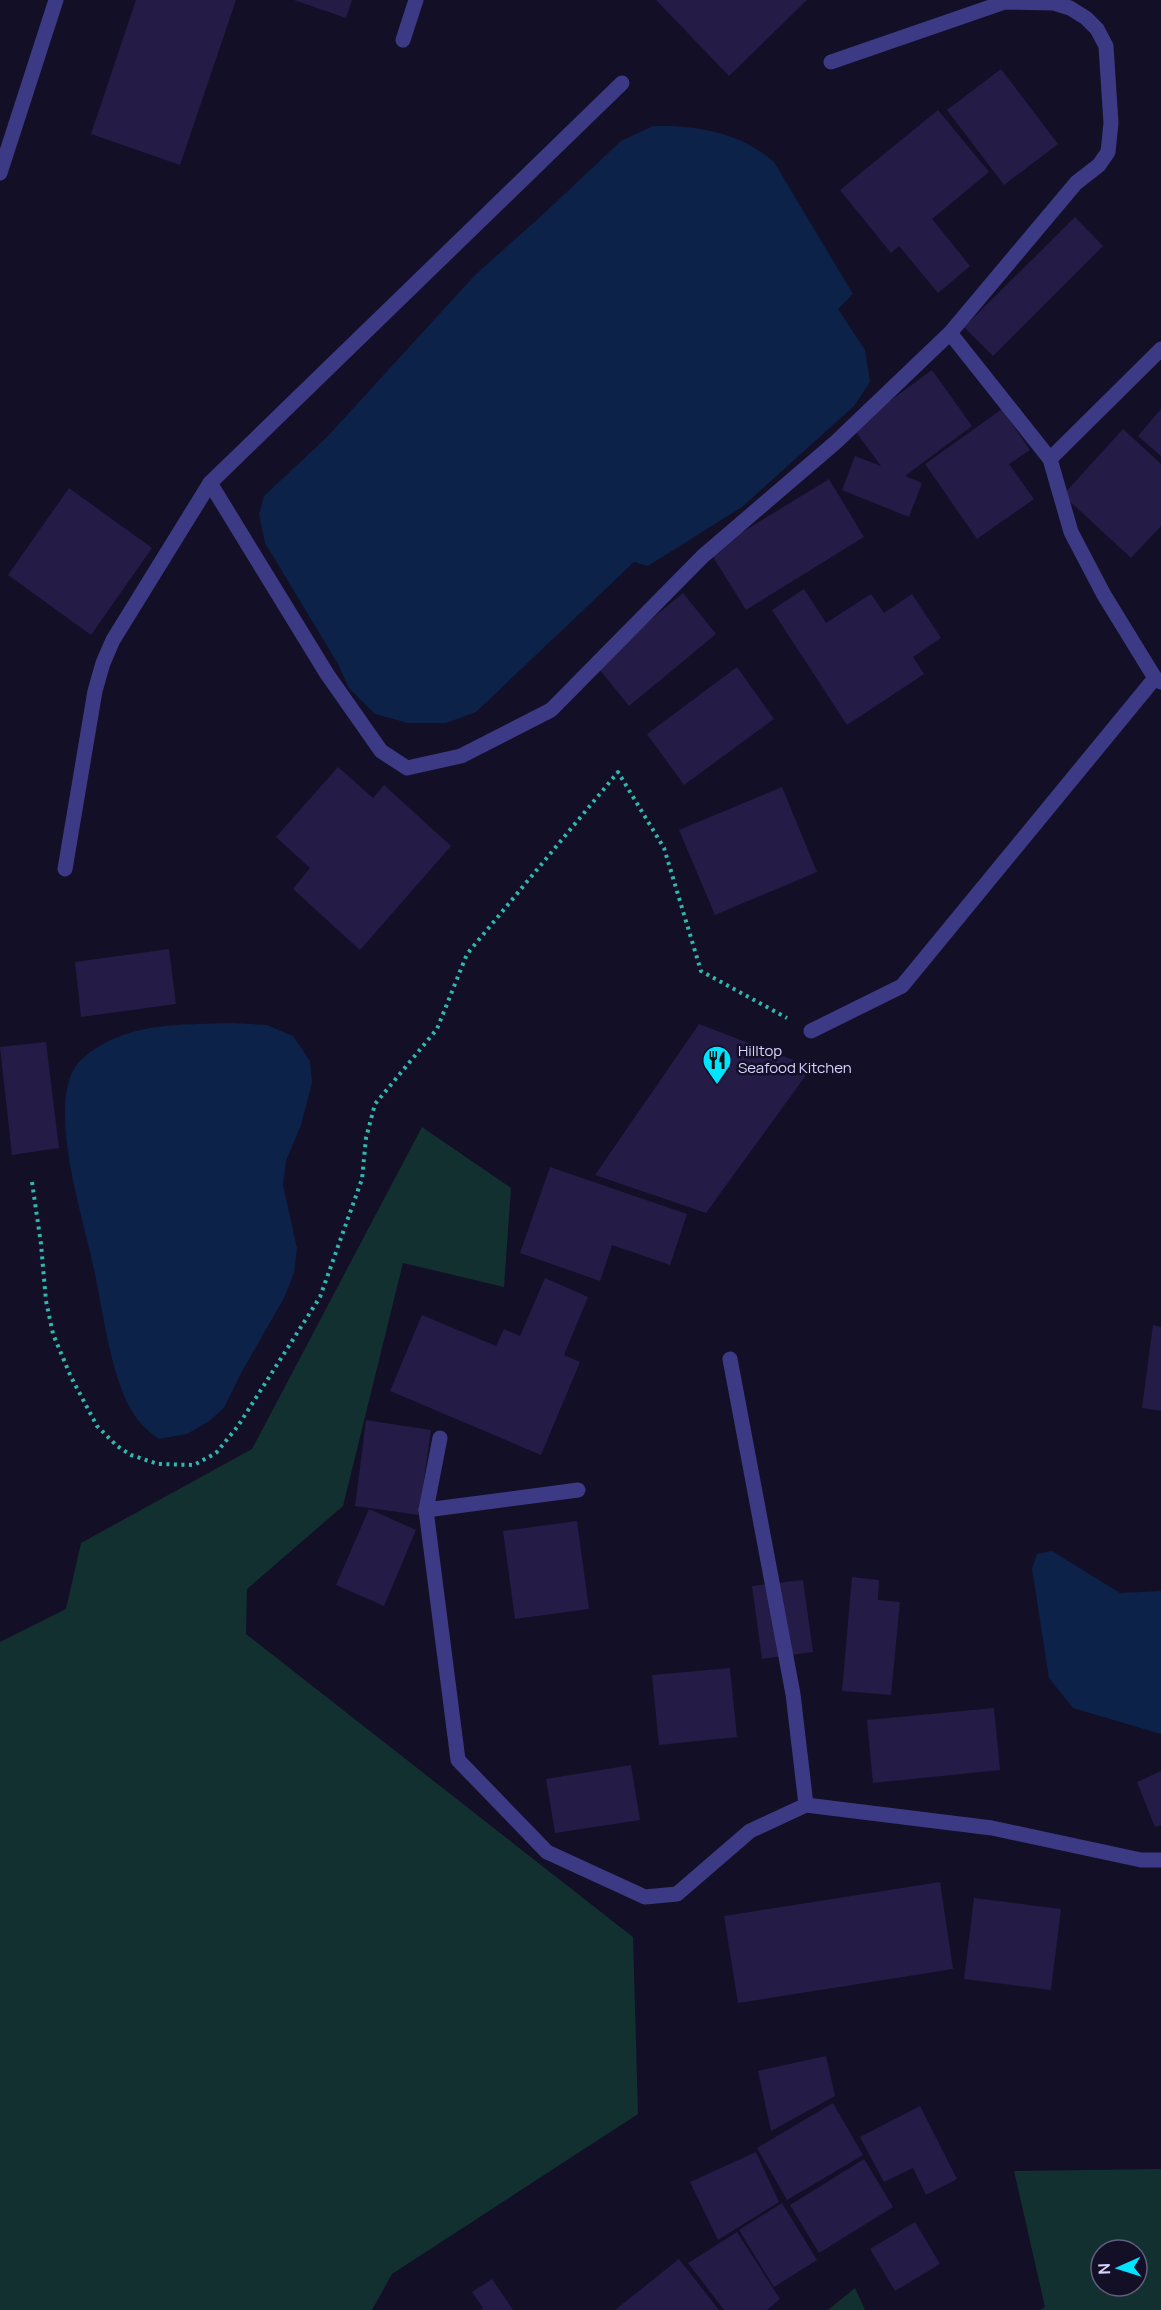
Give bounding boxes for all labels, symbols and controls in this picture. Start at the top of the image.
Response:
place label: Hilltop Seafood Kitchen [738,1040,852,1078]
restaurant icon: Hilltop Seafood Kitchen [701,1044,733,1086]
north arrow [1089,2238,1149,2298]
text: N [1093,2262,1115,2275]

